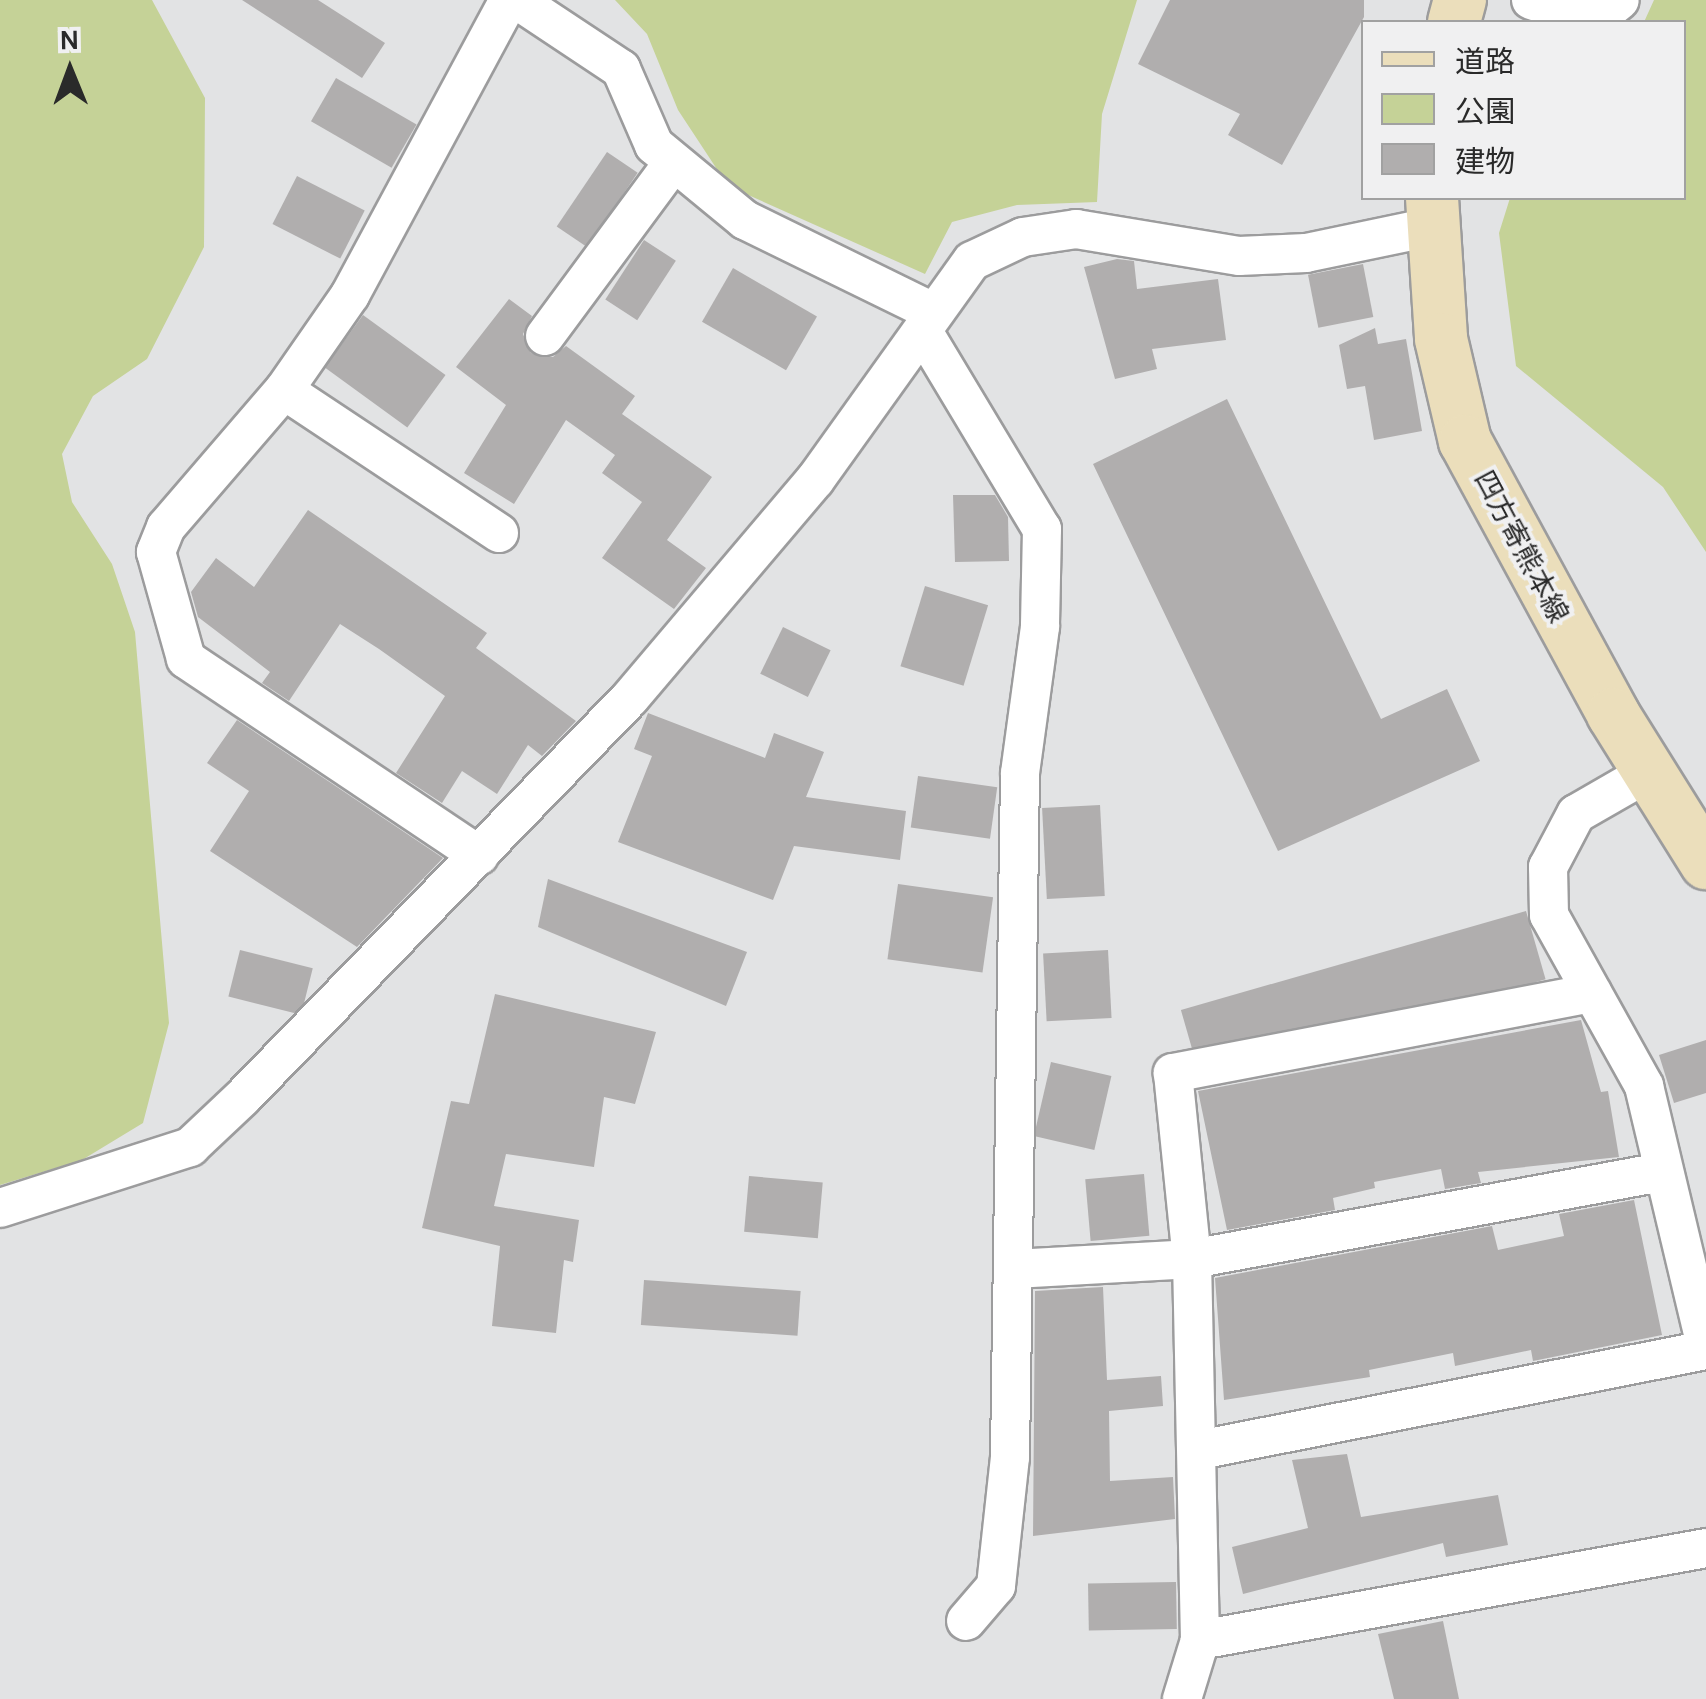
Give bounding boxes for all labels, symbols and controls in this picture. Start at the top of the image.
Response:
north arrow [20,20,120,120]
legend [1361,20,1686,200]
text: N [59,23,80,56]
text: 道路 [1455,44,1515,80]
text: 公園 [1455,94,1515,130]
text: 建物 [1455,144,1515,180]
street label: 四方寄熊本線 [1467,465,1575,629]

